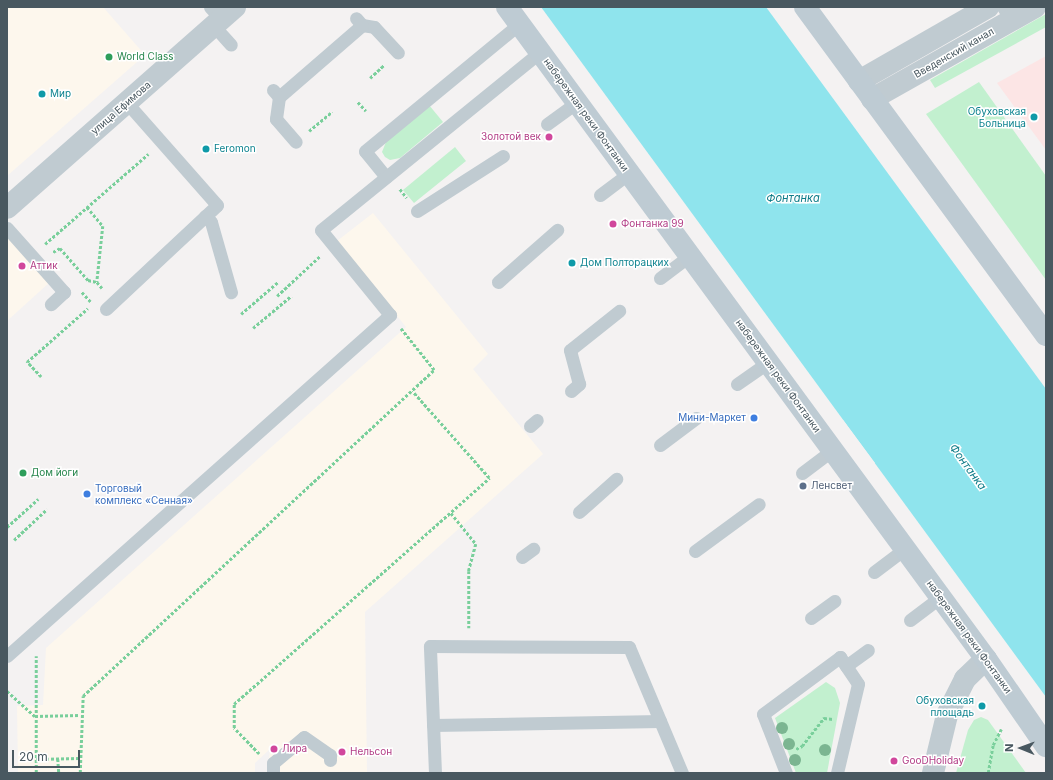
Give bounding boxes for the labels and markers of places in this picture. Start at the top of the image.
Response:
place label: World Class [117,51,174,63]
marker: World Class [104,52,114,62]
place label: Мир [50,88,71,100]
marker: Мир [37,89,47,99]
place label: Обуховская Больница [968,105,1026,128]
marker: Обуховская Больница [1029,112,1039,122]
place label: Золотой век [481,131,541,143]
marker: Золотой век [544,132,554,142]
place label: Feromon [214,143,256,155]
marker: Feromon [201,144,211,154]
place label: Фонтанка 99 [621,218,684,230]
marker: Фонтанка 99 [608,219,618,229]
place label: Дом Полторацких [580,257,669,269]
marker: Дом Полторацких [567,258,577,268]
place label: Аттик [30,260,58,272]
marker: Аттик [17,261,27,271]
place label: Мини-Маркет [678,412,746,424]
marker: Мини-Маркет [749,413,759,423]
place label: Дом йоги [31,467,78,479]
marker: Дом йоги [18,468,28,478]
place label: Ленсвет [811,480,852,492]
marker: Ленсвет [798,481,808,491]
place label: Торговый комплекс «Сенная» [95,482,193,506]
marker: Торговый комплекс «Сенная» [82,489,92,499]
place label: Обуховская площадь [916,694,974,718]
marker: Обуховская площадь [977,701,987,711]
place label: Лира [282,743,307,755]
marker: Лира [269,744,279,754]
place label: Нельсон [350,746,392,758]
marker: Нельсон [337,747,347,757]
place label: GooDHoliday [902,755,964,767]
marker: GooDHoliday [889,756,899,766]

